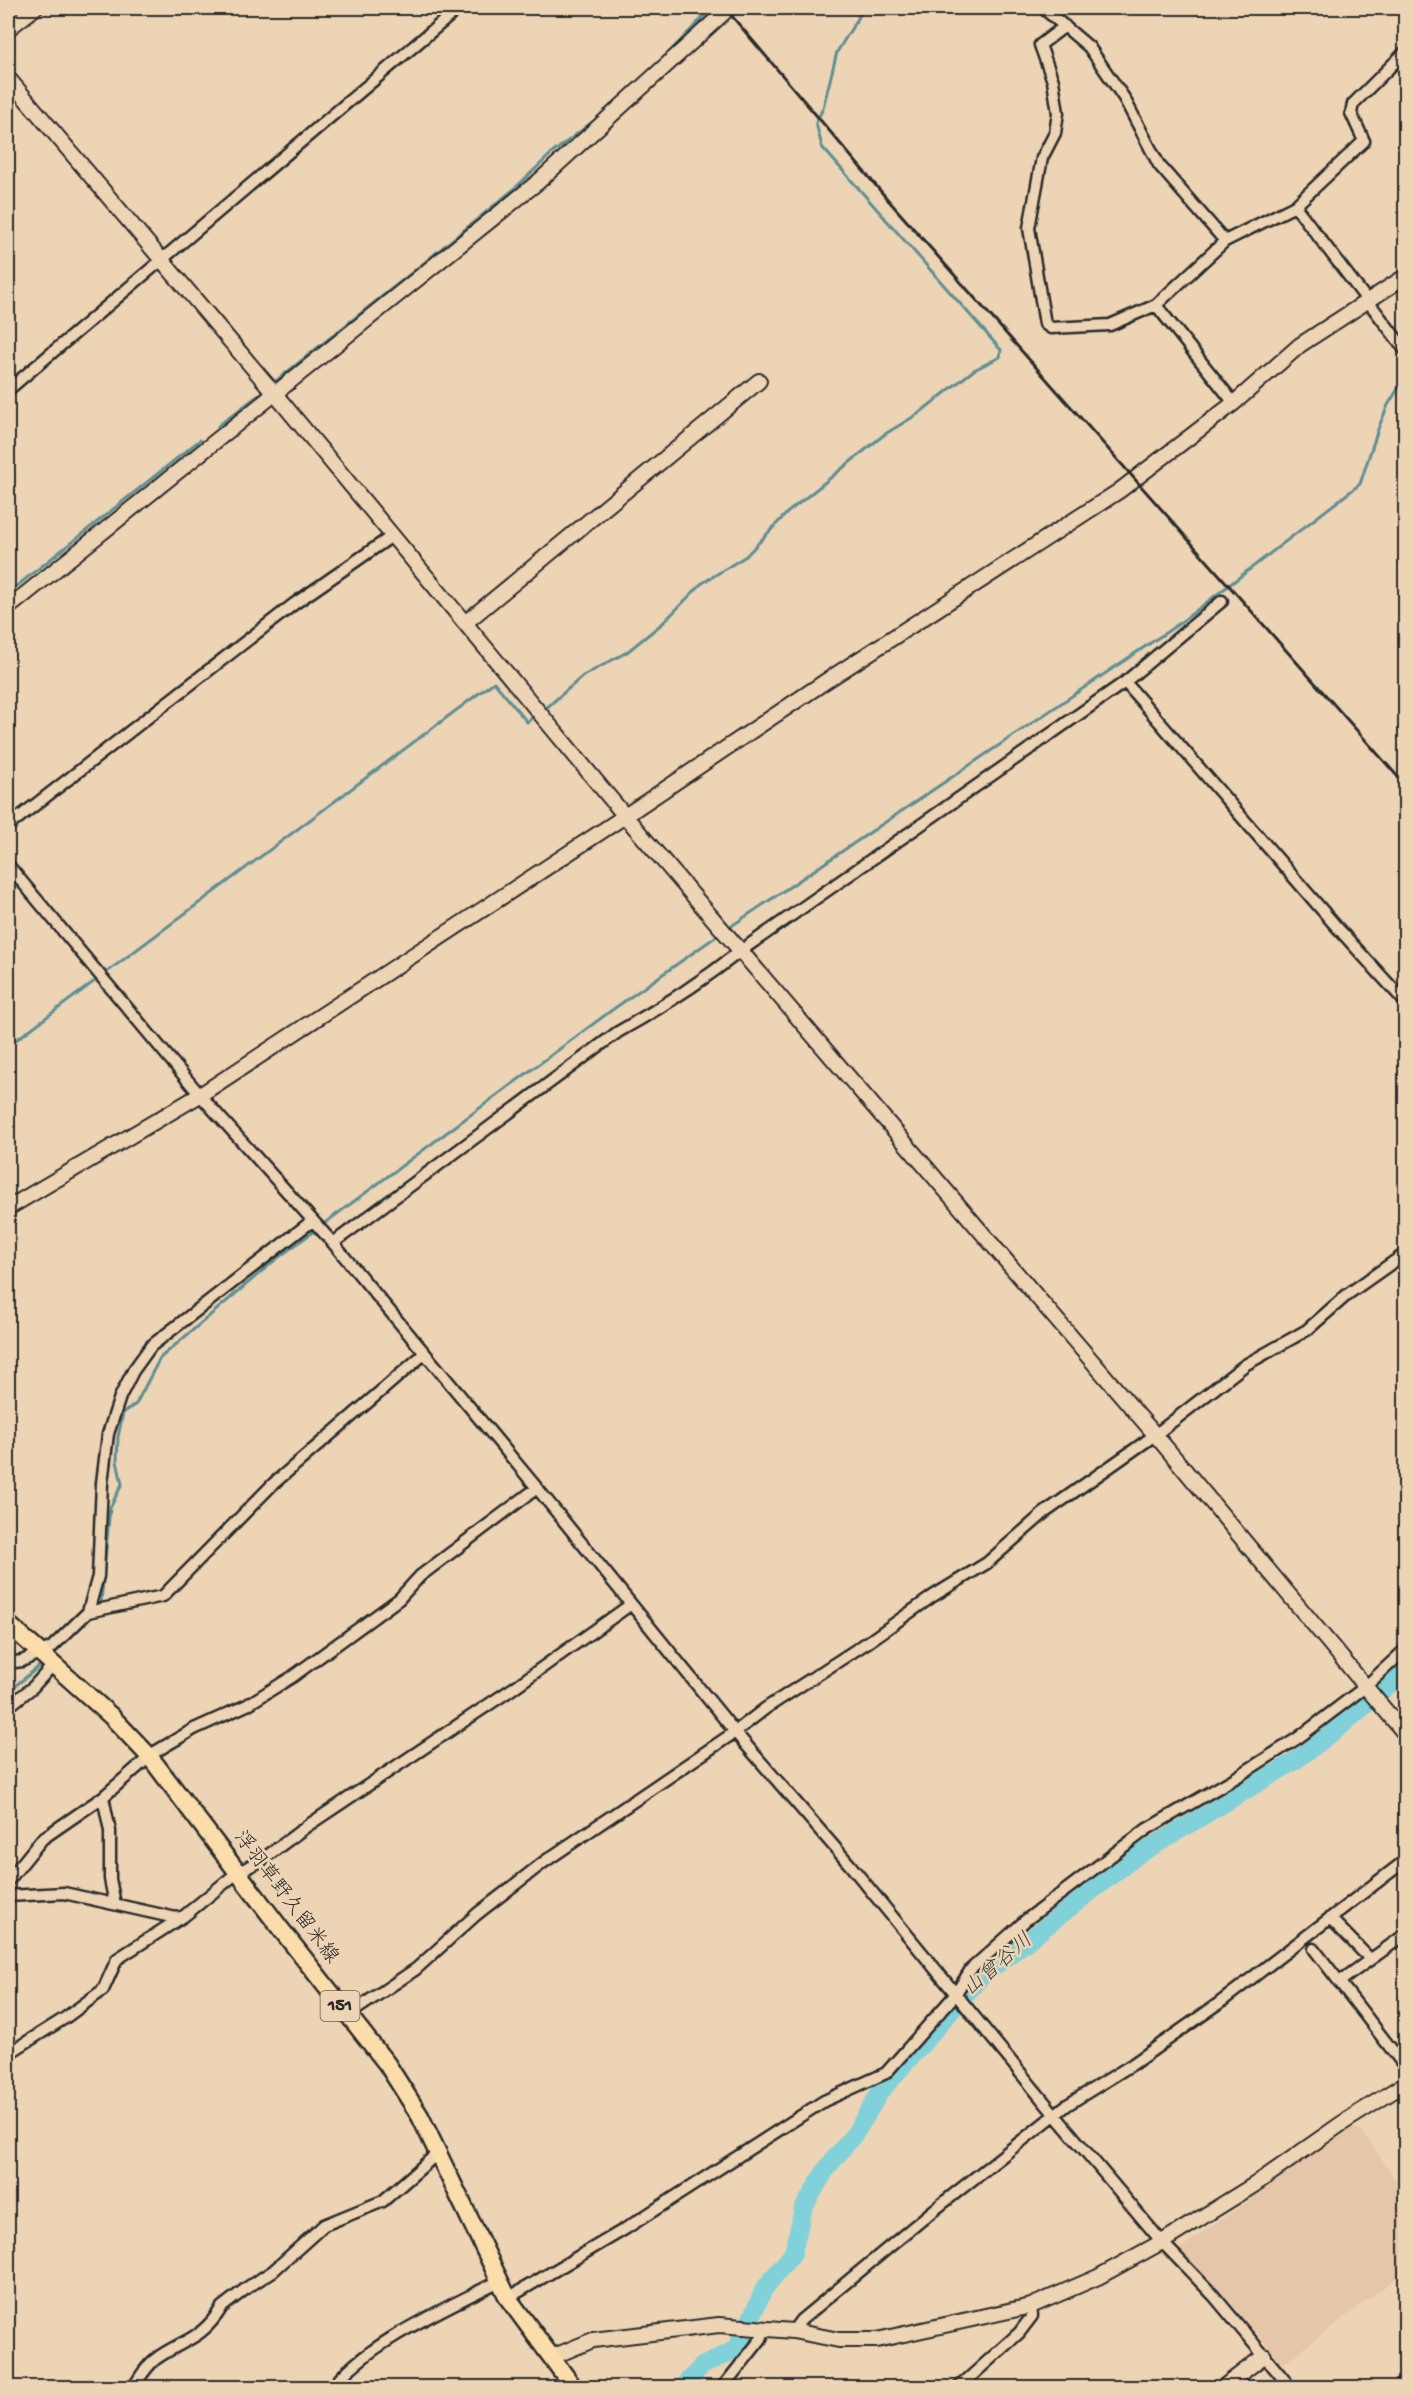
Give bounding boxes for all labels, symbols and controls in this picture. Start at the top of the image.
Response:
street label: 浮羽草野久留米線 [228,1826,344,1969]
water label: 山曾谷川 [958,1928,1039,2003]
road number: 151 [320,1991,360,2021]

